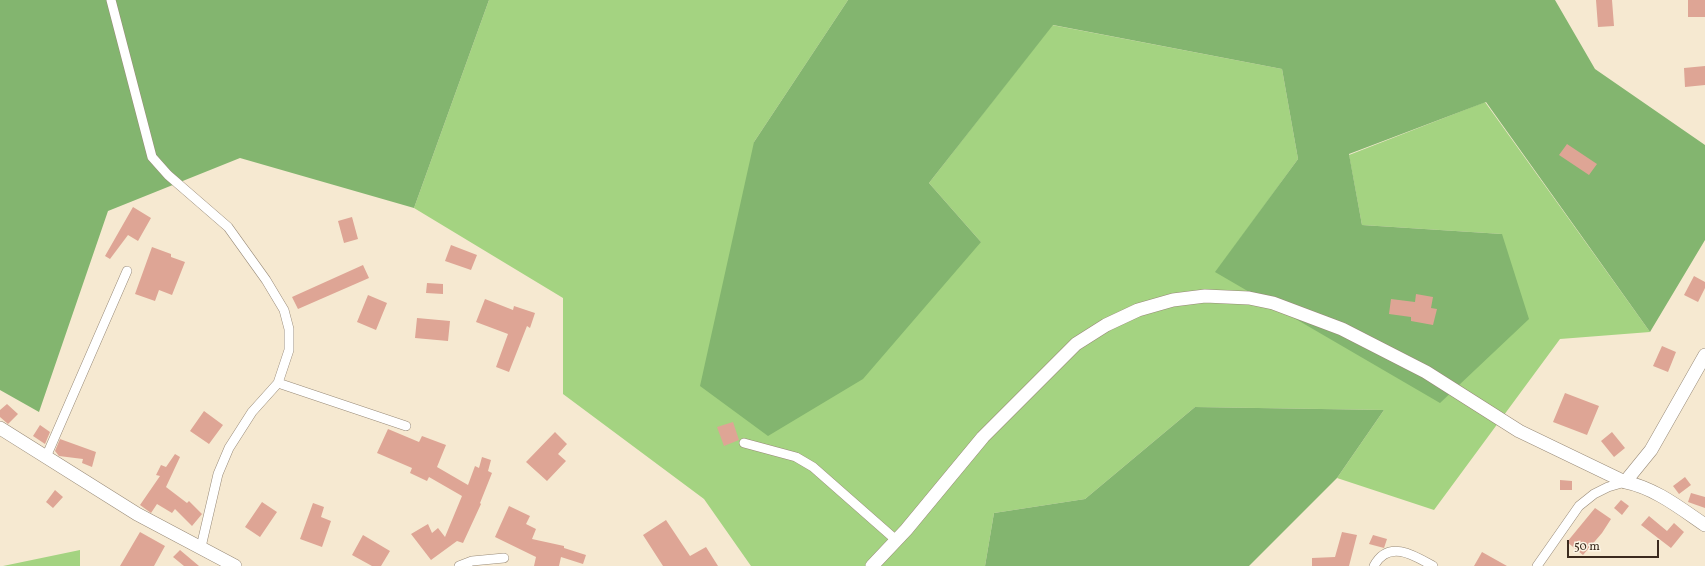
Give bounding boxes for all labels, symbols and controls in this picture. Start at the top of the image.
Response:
scale bar [1569,532,1661,558]
text: 50 m [1574,539,1600,555]

